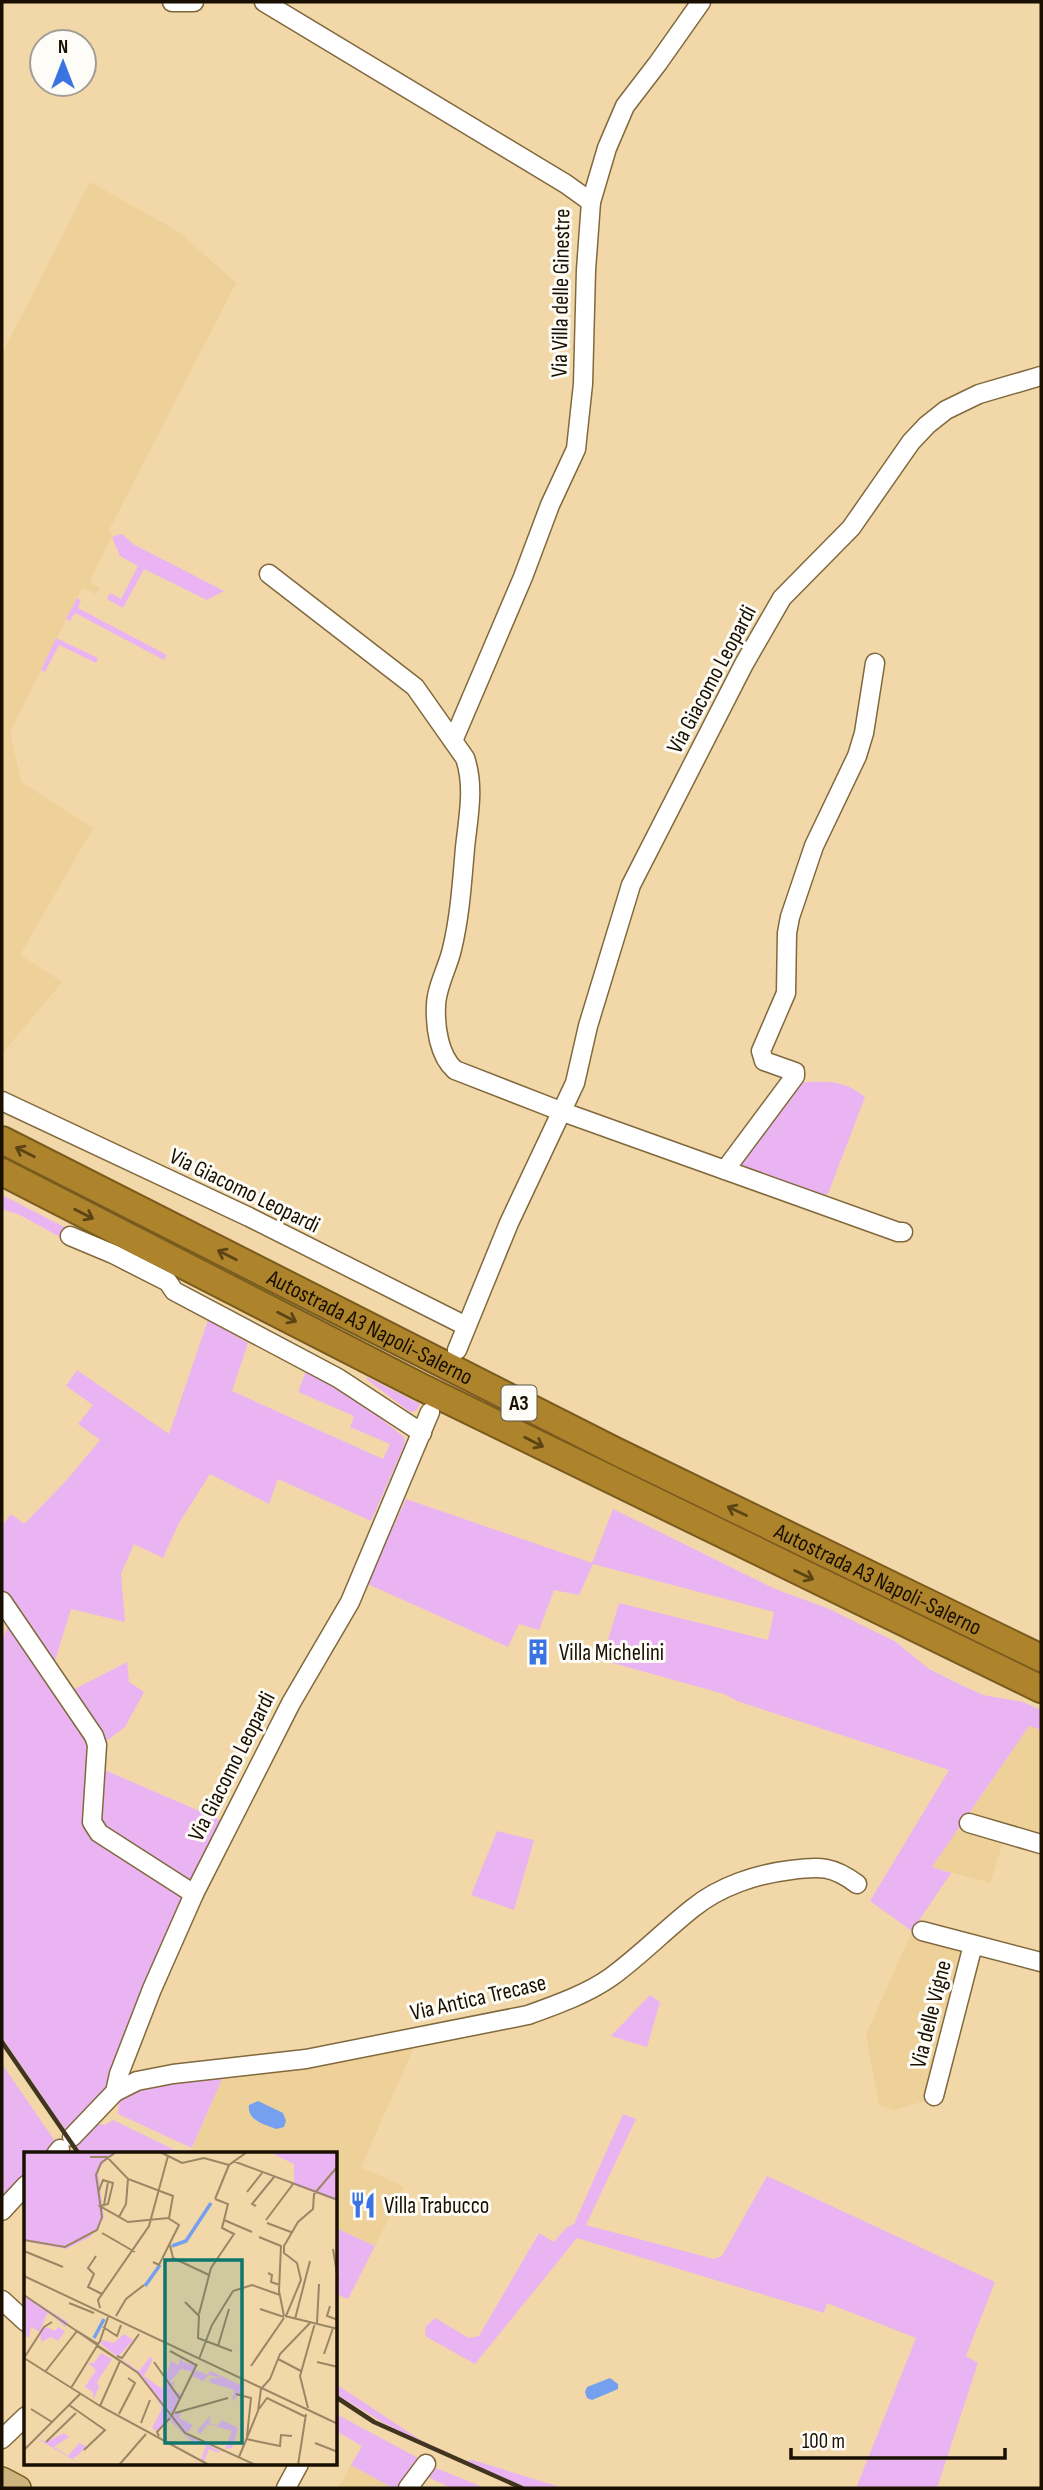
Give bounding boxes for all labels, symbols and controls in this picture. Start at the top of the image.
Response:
north arrow [28,28,98,98]
text: N [58,36,68,59]
street label: Via Villa delle Ginestre [546,208,576,378]
street label: Via Giacomo Leopardi [661,601,763,758]
street label: Via Giacomo Leopardi [165,1142,324,1239]
one-way arrow [15,1144,36,1158]
one-way arrow [74,1208,94,1222]
one-way arrow [217,1248,238,1262]
street label: Autostrada A3 Napoli-Salerno [261,1263,477,1392]
one-way arrow [276,1311,297,1325]
road number: A3 [502,1386,536,1420]
one-way arrow [523,1436,544,1450]
one-way arrow [727,1504,748,1518]
street label: Autostrada A3 Napoli-Salerno [769,1517,986,1642]
one-way arrow [793,1569,814,1583]
building icon: Villa Michelini [523,1637,553,1667]
place label: Villa Michelini [559,1639,664,1667]
street label: Via Giacomo Leopardi [182,1687,282,1846]
street label: Via delle Vigne [904,1957,958,2071]
street label: Via Antica Trecase [408,1969,549,2027]
inset map [24,2152,338,2466]
restaurant icon: Villa Trabucco [348,2190,378,2220]
place label: Villa Trabucco [384,2192,489,2220]
scale bar [791,2416,1004,2460]
text: 100 m [802,2429,845,2454]

